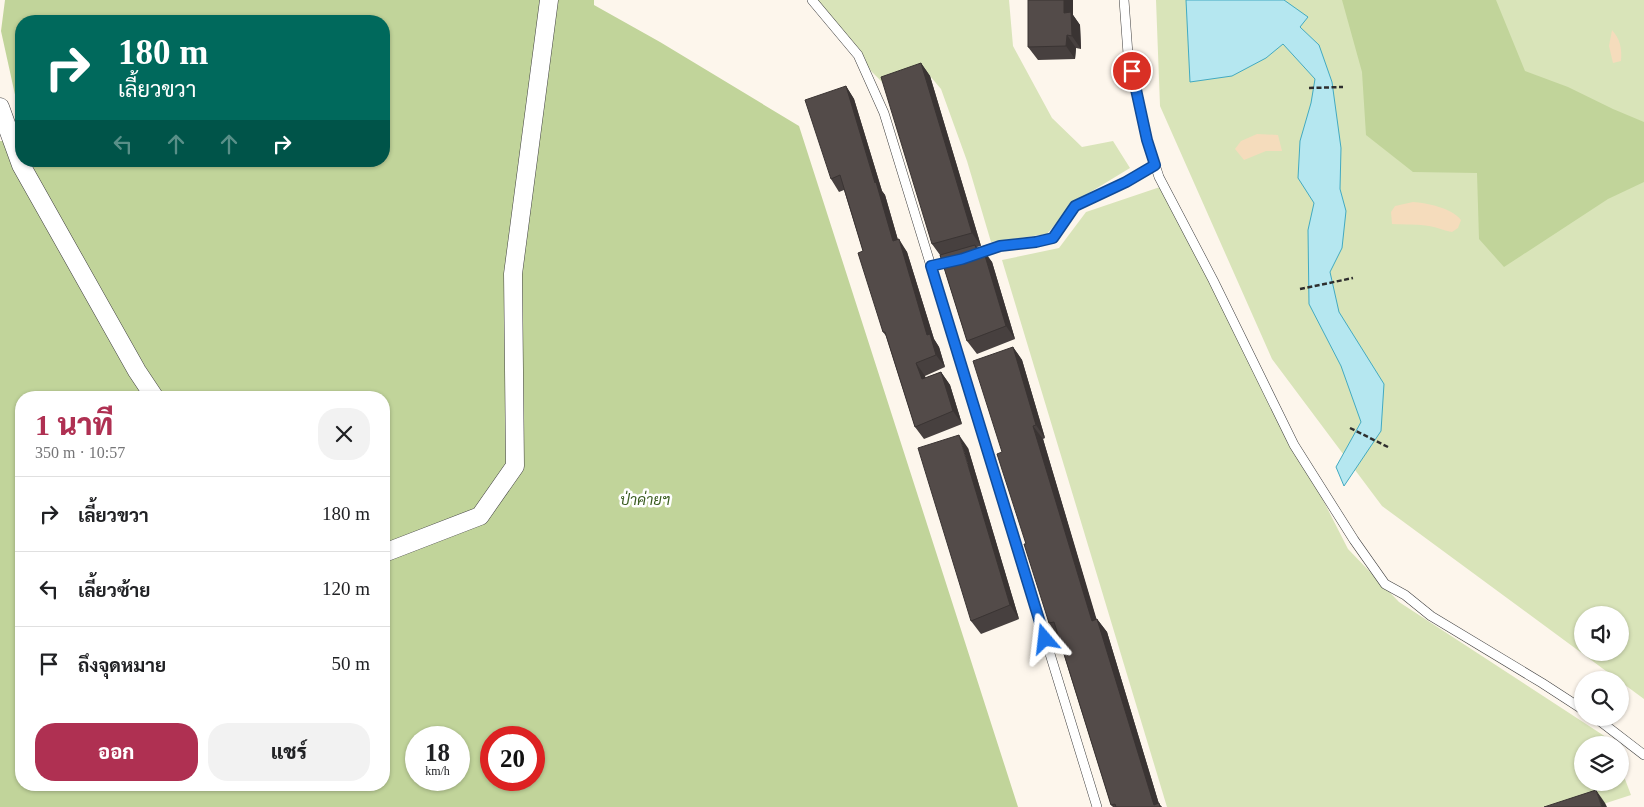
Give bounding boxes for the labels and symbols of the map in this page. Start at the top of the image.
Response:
pin [1111,50,1153,92]
park label: ป่าค่ายฯ [620,490,670,508]
position arrow [1018,612,1070,664]
speed limit sign: 20 [480,726,545,791]

